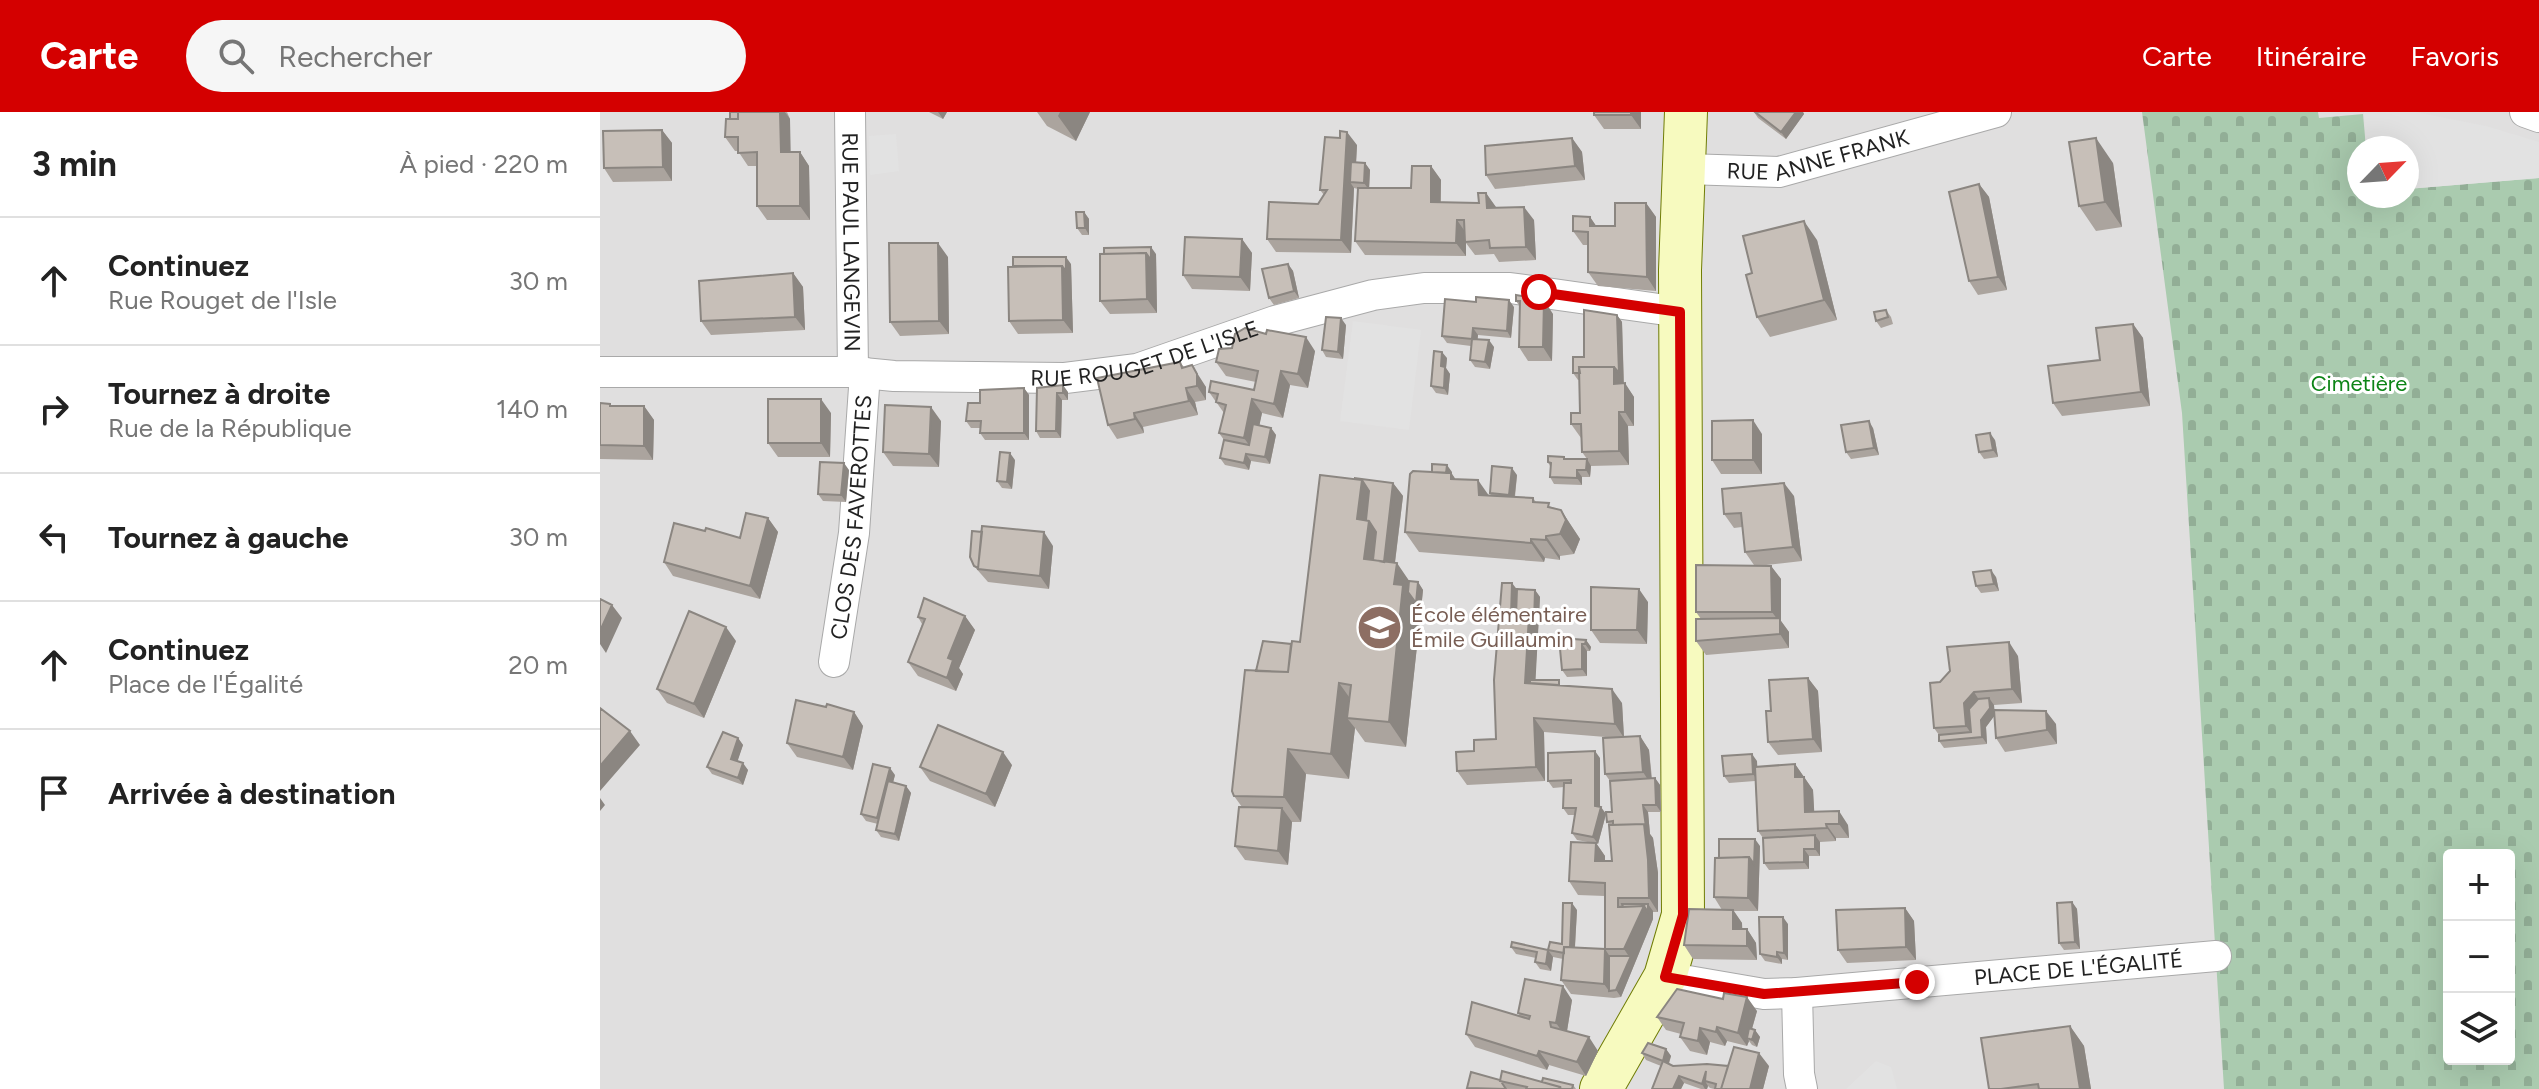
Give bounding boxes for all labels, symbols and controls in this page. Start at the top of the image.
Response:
search box [186,20,746,92]
text: Carte [40,33,138,79]
icon: search [214,34,258,78]
text: Rechercher [278,38,432,75]
text: Carte [2142,39,2212,73]
text: Itinéraire [2256,39,2366,73]
text: Favoris [2410,39,2499,73]
street label: RUE ANNE FRANK [1726,123,1912,186]
street label: RUE PAUL LANGEVIN [837,132,866,352]
north arrow [2347,136,2419,208]
text: 3 min [32,144,117,185]
text: À pied · 220 m [399,148,568,180]
text: Continuez [108,247,249,284]
icon: ahead [32,259,76,303]
text: 30 m [509,265,568,297]
route start [1521,274,1557,310]
text: Rue Rouget de l'Isle [108,284,337,316]
street label: RUE ROUGET DE L'ISLE [1030,314,1262,392]
park label: Cimetière [2311,370,2407,397]
text: Tournez à droite [108,375,330,412]
icon: right [32,387,76,431]
text: 140 m [496,393,568,425]
street label: CLOS DES FAVEROTTES [824,394,877,641]
text: Rue de la République [108,412,352,444]
icon: left [32,515,76,559]
text: Tournez à gauche [108,519,349,556]
text: 30 m [509,521,568,553]
place label: École élémentaire Émile Guillaumin [1411,601,1587,653]
school or university icon: École élémentaire Émile Guillaumin [1356,603,1404,651]
text: Continuez [108,631,249,668]
icon: ahead [32,643,76,687]
text: 20 m [508,649,568,681]
text: Place de l'Égalité [108,668,303,700]
icon: arrive [32,771,76,815]
text: Arrivée à destination [108,775,395,812]
map controls [2443,849,2515,1065]
button: + [2443,849,2515,921]
button: − [2443,921,2515,993]
street label: PLACE DE L'ÉGALITÉ [1973,945,2184,991]
route end [1899,964,1935,1000]
button: layers [2443,993,2515,1065]

